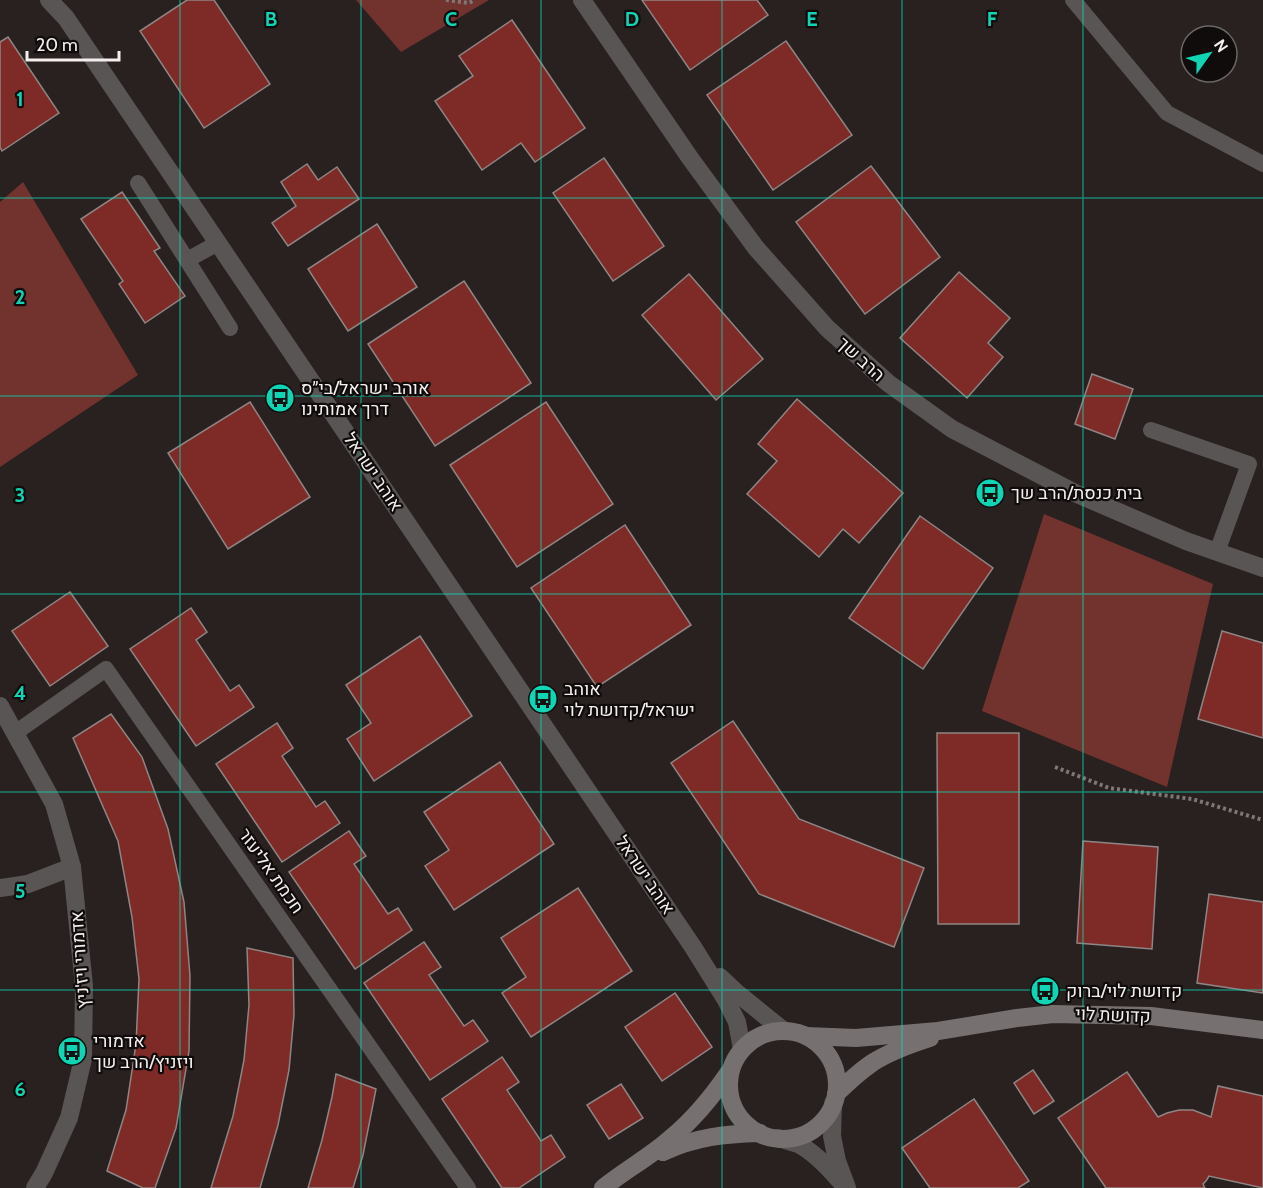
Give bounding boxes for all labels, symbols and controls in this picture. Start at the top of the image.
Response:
text: B [265,7,277,31]
text: C [445,7,457,31]
text: D [625,7,639,31]
text: E [806,7,818,31]
text: F [987,7,998,31]
scale bar [27,24,118,62]
north arrow [1179,24,1239,84]
text: 20 m [36,34,78,56]
text: N [1210,36,1232,56]
text: 1 [16,87,24,111]
text: 2 [15,285,25,309]
street label: הרב שך [833,332,889,386]
place label: אוהב ישראל/בי״ס דרך אמותינו [301,377,429,420]
bus stop icon: אוהב ישראל/בי״ס דרך אמותינו [264,382,296,414]
street label: אוהב ישראל [339,428,407,516]
bus stop icon: בית כנסת/הרב שך [974,477,1006,509]
place label: בית כנסת/הרב שך [1011,482,1143,504]
text: 3 [15,483,25,507]
place label: אוהב ישראל/קדושת לוי [564,678,695,721]
text: 4 [14,681,26,705]
bus stop icon: אוהב ישראל/קדושת לוי [527,683,559,715]
street label: חכמת אליעזר [234,824,308,918]
street label: אוהב ישראל [611,831,679,919]
text: 5 [15,879,25,903]
street label: אדמורי ויז'ניץ [66,910,94,1010]
bus stop icon: קדושת לוי/ברוק [1029,975,1061,1007]
place label: קדושת לוי/ברוק [1066,980,1182,1002]
street label: קדושת לוי [1075,1003,1151,1027]
place label: אדמורי ויזניץ/הרב שך [93,1030,194,1073]
bus stop icon: אדמורי ויזניץ/הרב שך [56,1035,88,1067]
text: 6 [14,1077,26,1101]

